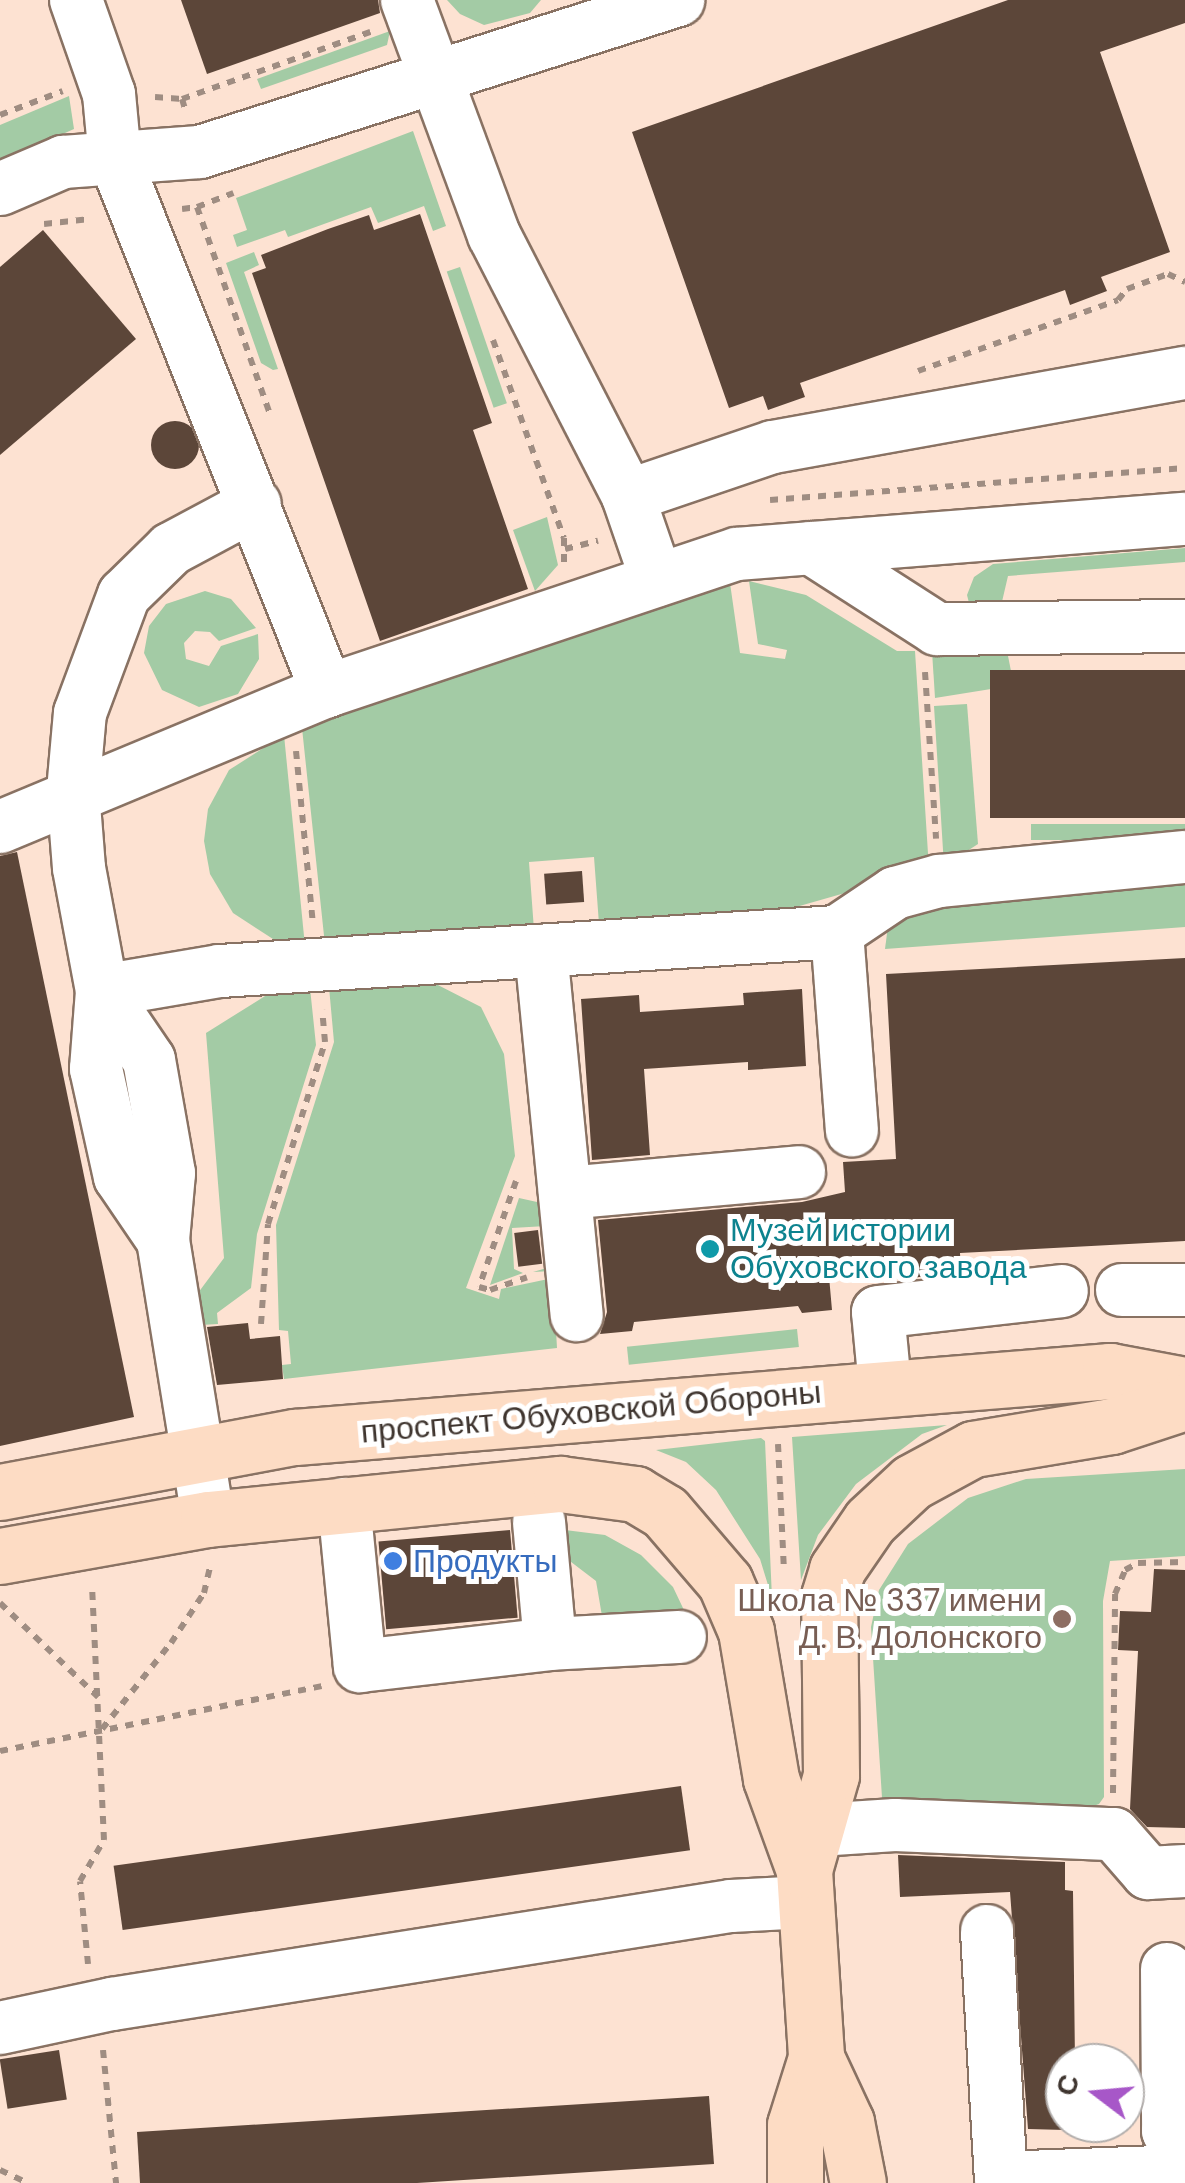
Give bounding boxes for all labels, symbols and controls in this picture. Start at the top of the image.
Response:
place label: Музей истории Обуховского завода [730,1212,1027,1287]
marker: Музей истории Обуховского завода [699,1238,721,1260]
street label: проспект Обуховской Обороны [359,1373,823,1451]
place label: Продукты [413,1542,558,1580]
marker: Продукты [382,1550,404,1572]
place label: Школа № 337 имени Д. В. Долонского [737,1582,1042,1657]
marker: Школа № 337 имени Д. В. Долонского [1051,1608,1073,1630]
north arrow [1045,2043,1145,2143]
text: С [1047,2070,1088,2100]

